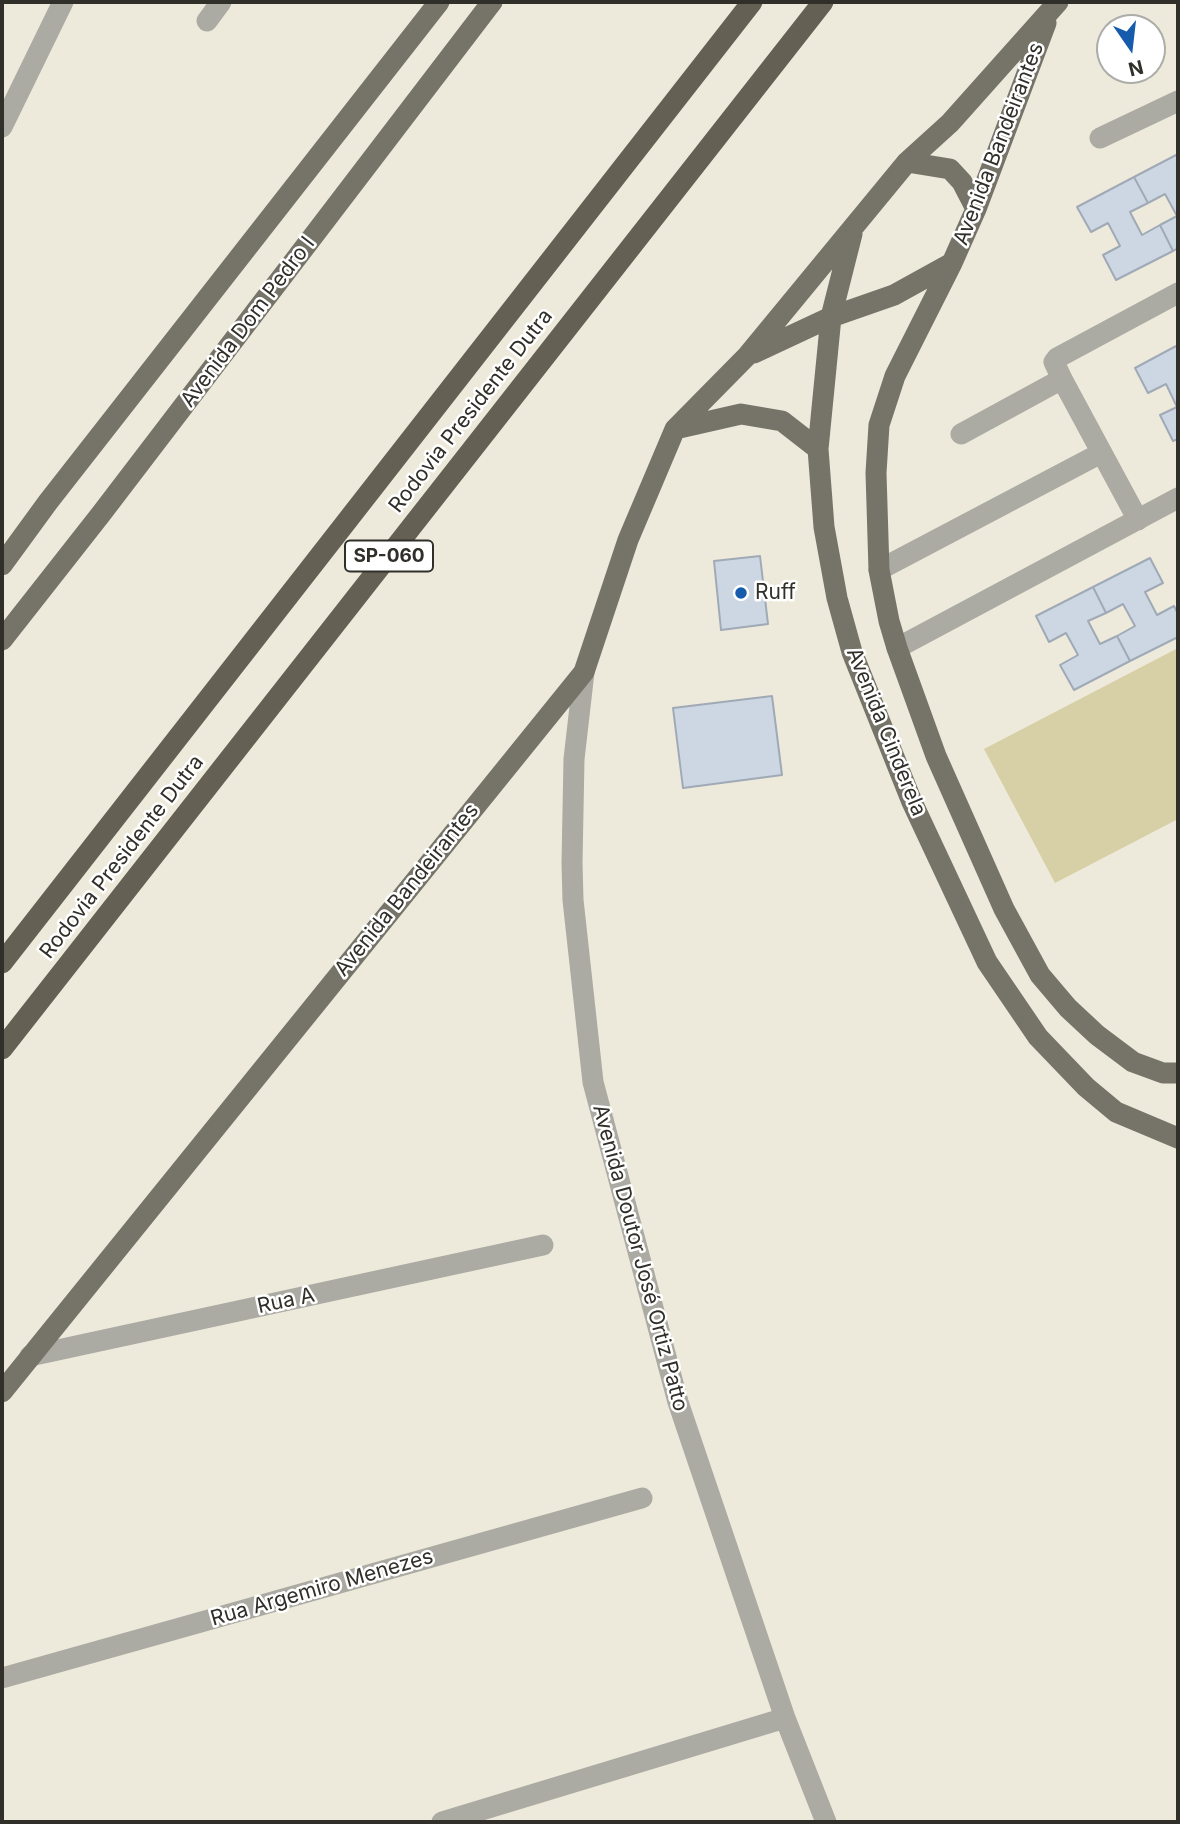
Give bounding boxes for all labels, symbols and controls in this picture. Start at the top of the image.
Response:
north arrow [1096,14,1166,84]
street label: Avenida Bandeirantes [949,39,1049,249]
text: N [1126,55,1146,81]
street label: Avenida Dom Pedro I [176,232,320,412]
street label: Rodovia Presidente Dutra [384,304,558,518]
road number: SP-060 [345,540,433,572]
place label: Ruff [755,580,796,606]
marker: Ruff [733,585,749,601]
street label: Avenida Cinderela [841,644,931,820]
street label: Rodovia Presidente Dutra [35,750,209,964]
street label: Avenida Bandeirantes [330,799,484,981]
street label: Avenida Doutor José Ortiz Patto [587,1102,693,1414]
street label: Rua A [255,1283,317,1319]
street label: Rua Argemiro Menezes [208,1544,436,1632]

